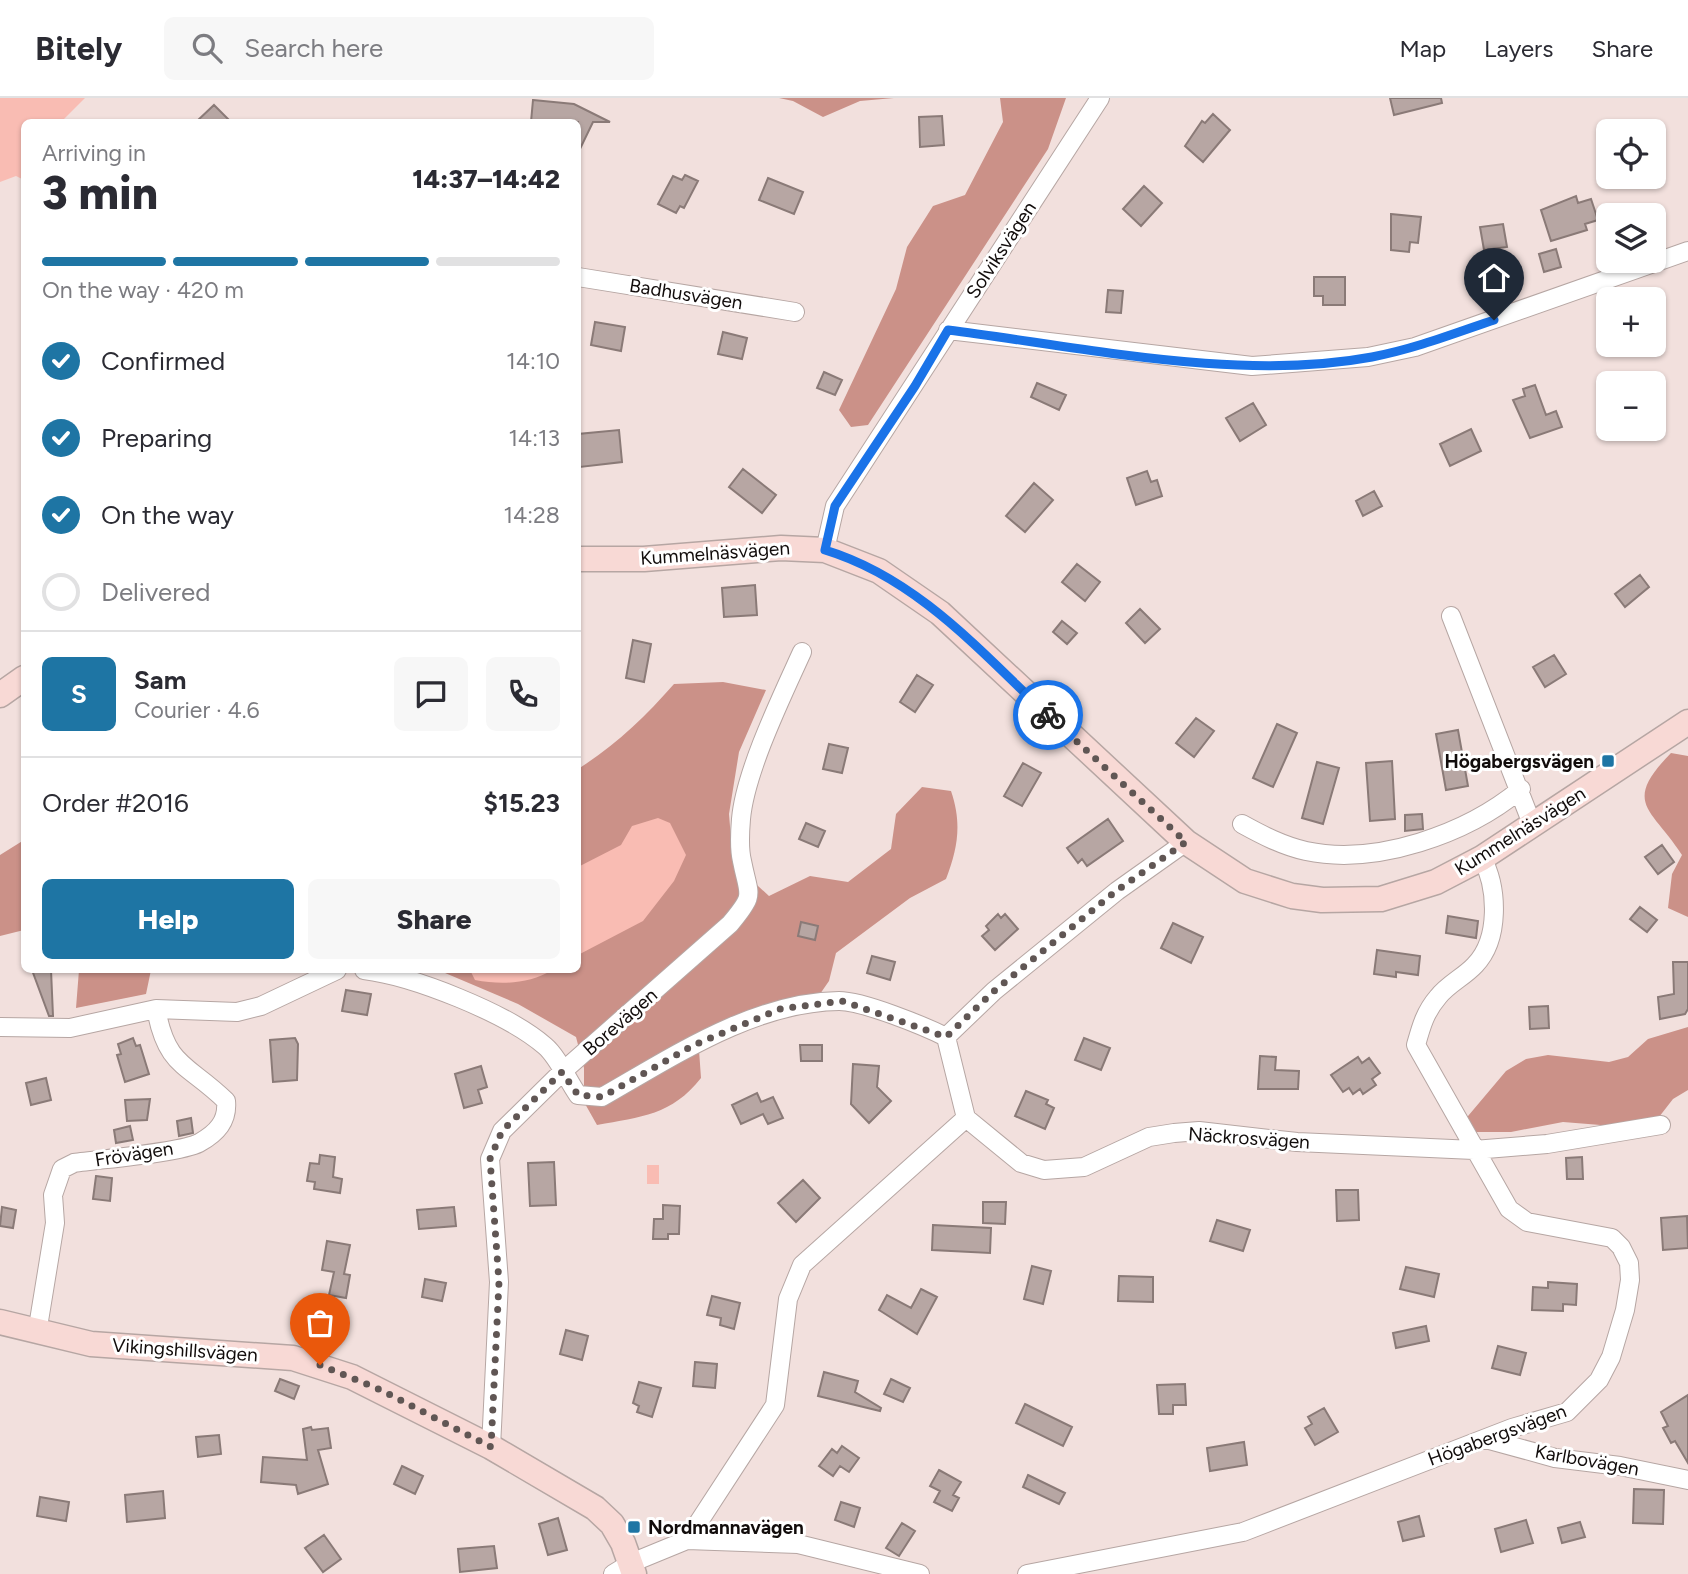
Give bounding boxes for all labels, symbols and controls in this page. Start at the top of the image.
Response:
search box [164,17,654,80]
text: Bitely [35,29,122,68]
icon: search [188,29,226,67]
text: Search here [244,32,383,64]
text: Map [1399,34,1446,63]
text: Layers [1484,34,1553,63]
text: Share [1591,34,1653,63]
map controls [1596,119,1666,441]
button: locate [1596,119,1666,189]
text: Arriving in [42,139,146,167]
text: 14:37–14:42 [412,163,560,195]
text: 3 min [42,165,158,221]
street label: Solviksvägen [961,197,1041,303]
button: layers [1596,203,1666,273]
pin [1464,248,1524,320]
icon: home [1475,259,1513,297]
street label: Badhusvägen [628,274,744,314]
text: On the way · 420 m [42,276,244,304]
button: + [1596,287,1666,357]
icon: check [42,342,80,380]
text: Confirmed [101,345,225,377]
text: 14:10 [506,347,560,375]
button: − [1596,371,1666,441]
icon: check [42,419,80,457]
text: Preparing [101,422,212,454]
text: 14:13 [508,424,560,452]
icon: check [42,496,80,534]
text: On the way [101,499,234,531]
text: 14:28 [503,501,560,529]
street label: Kummelnäsvägen [639,536,791,570]
text: Delivered [101,576,210,608]
button: chat [394,657,468,731]
button: phone [486,657,560,731]
text: Sam [134,664,186,696]
text: S [71,678,87,710]
courier [1013,680,1083,750]
text: Courier · 4.6 [134,696,260,724]
icon: bike [1029,696,1067,734]
place label: Högabergsvägen [1445,750,1594,773]
marker: Högabergsvägen [1600,753,1616,769]
street label: Kummelnäsvägen [1450,782,1590,880]
text: Order #2016 [42,787,189,819]
text: $15.23 [484,787,560,819]
button: Help [42,879,294,959]
button: Share [308,879,560,959]
street label: Borevägen [578,984,662,1060]
street label: Näckrosvägen [1187,1122,1311,1154]
street label: Frövägen [93,1136,175,1172]
pin [290,1293,350,1365]
icon: bag [301,1304,339,1342]
street label: Vikingshillsvägen [112,1333,258,1367]
street label: Högabergsvägen [1425,1399,1569,1471]
street label: Karlbovägen [1533,1440,1641,1480]
place label: Nordmannavägen [648,1516,804,1539]
marker: Nordmannavägen [626,1519,642,1535]

